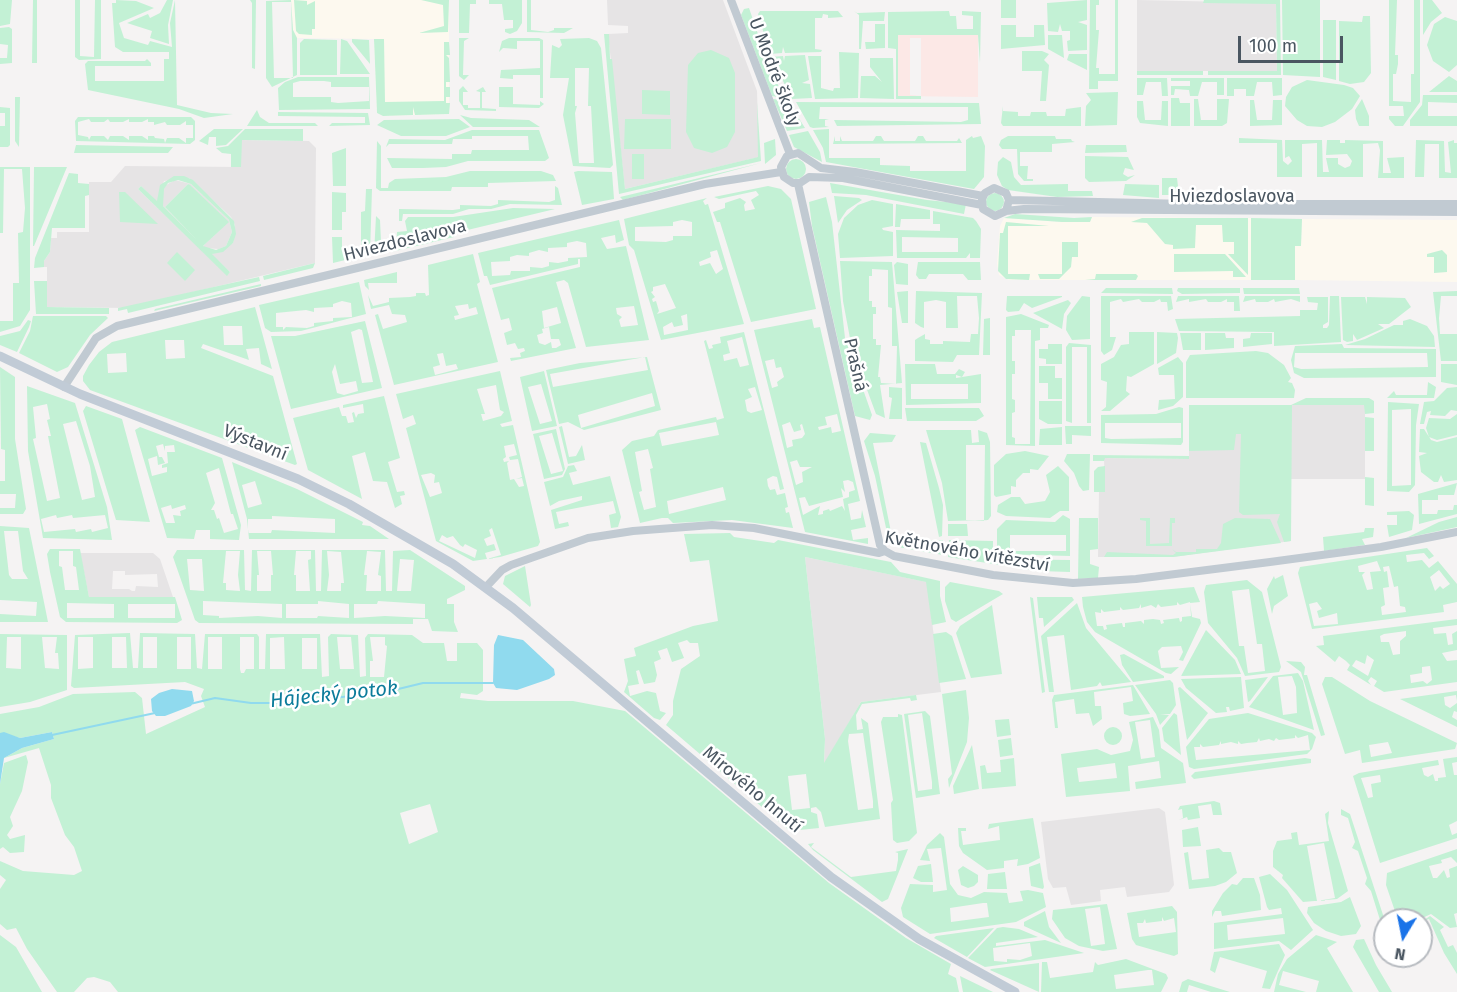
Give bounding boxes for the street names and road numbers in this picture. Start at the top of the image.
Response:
street label: U Modré školy [743,15,805,129]
street label: Hviezdoslavova [1169,186,1295,208]
street label: Hviezdoslavova [341,215,469,267]
street label: Prašná [838,336,872,394]
street label: Výstavní [220,420,290,466]
street label: Květnového vítězství [883,527,1051,577]
street label: Mírového hnutí [698,742,806,838]

